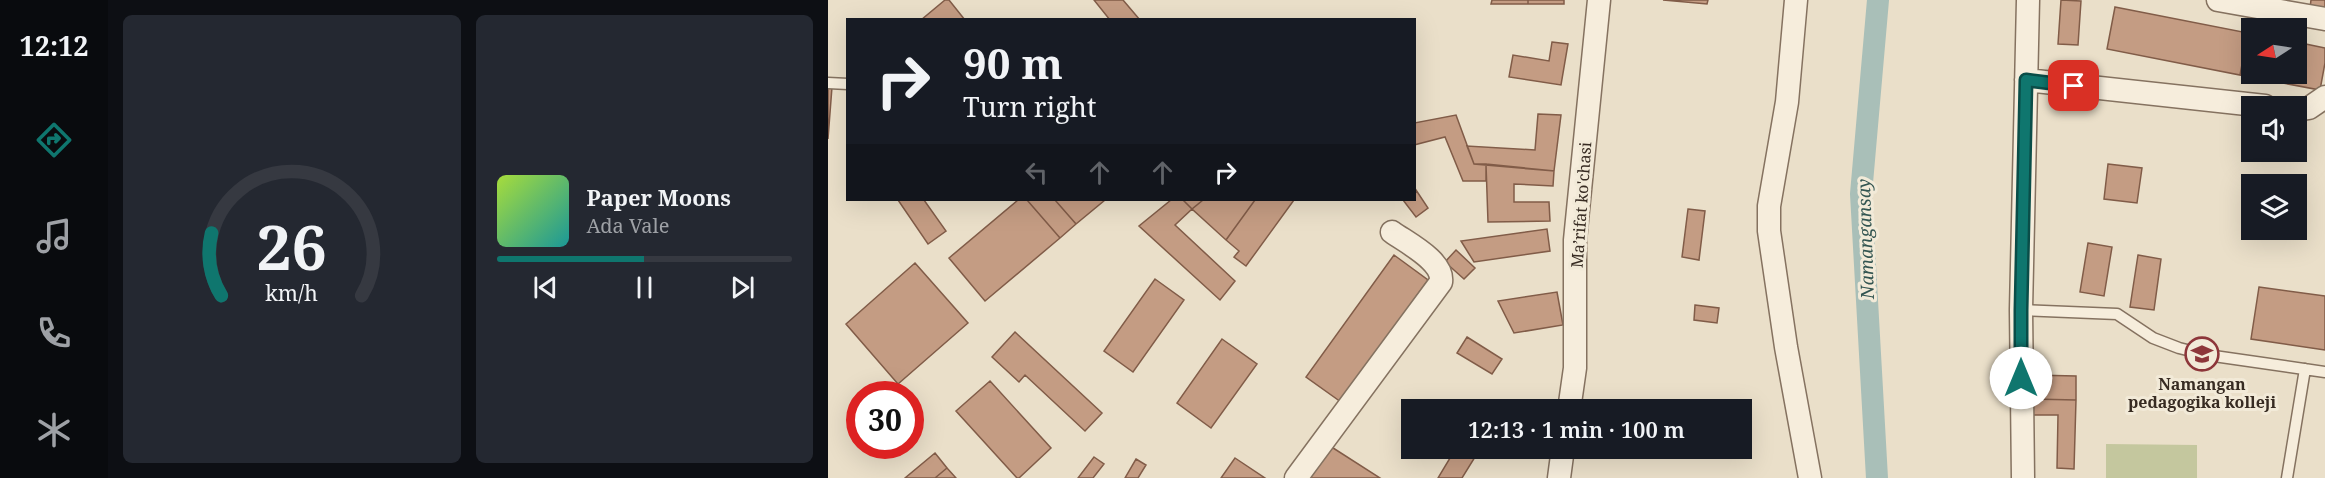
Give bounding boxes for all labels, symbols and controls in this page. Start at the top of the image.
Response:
north arrow [2241,18,2307,84]
map controls [2241,18,2307,240]
text: 12:12 [19,27,89,64]
text: 90 m [963,34,1063,91]
icon: right [864,42,942,120]
pin [2048,60,2099,111]
icon: arrive [2057,69,2090,102]
text: Turn right [963,88,1096,125]
button: sound [2241,96,2307,162]
icon: directions [33,119,75,161]
street label: Maʼrifat ko'chasi [1566,141,1596,269]
icon: left [1020,156,1053,189]
icon: ahead [1083,156,1116,189]
icon: ahead [1146,156,1179,189]
icon: right [1209,156,1242,189]
button: layers [2241,174,2307,240]
water label: Namangansay [1851,178,1879,301]
text: Paper Moons [587,182,731,212]
text: 26 [256,203,327,288]
text: Ada Vale [587,212,669,239]
icon: music [33,215,75,257]
icon: previous [529,271,562,304]
icon: pause [628,271,661,304]
icon: next [726,271,759,304]
text: km/h [265,278,318,307]
icon: phone [33,312,75,354]
school or university icon: Namangan pedagogika kolleji [2184,336,2220,372]
position arrow [1989,346,2053,410]
place label: Namangan pedagogika kolleji [2128,373,2276,413]
speed limit sign: 30 [846,381,924,459]
icon: climate [33,409,75,451]
text: 12:13 · 1 min · 100 m [1468,414,1685,444]

